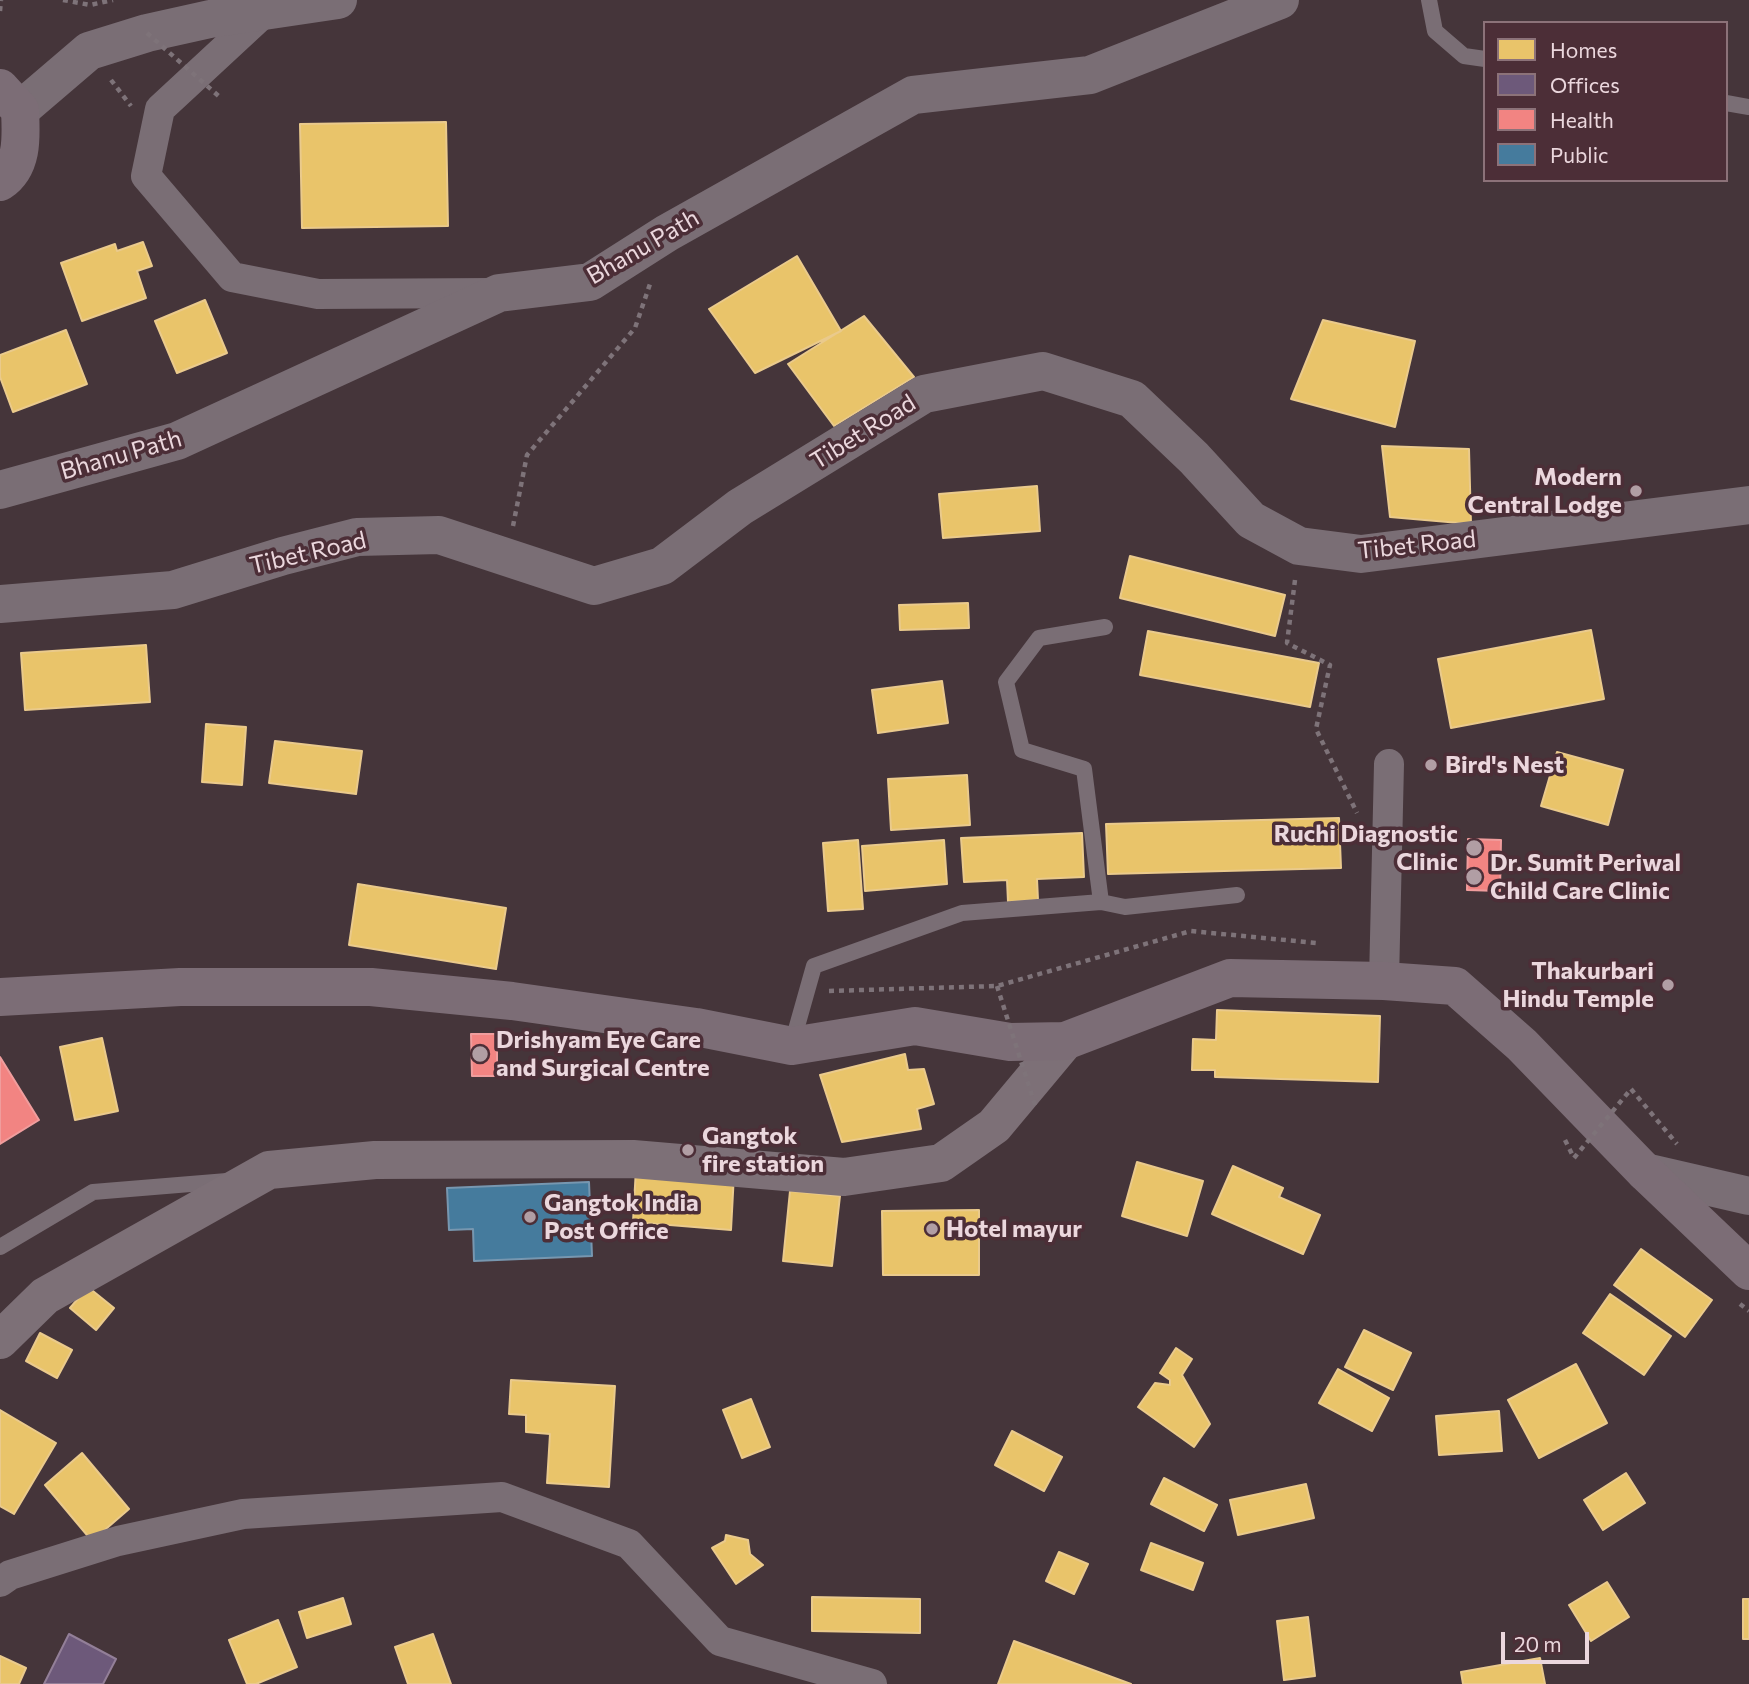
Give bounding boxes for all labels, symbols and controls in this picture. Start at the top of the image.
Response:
legend [1483,21,1728,182]
text: Homes [1550,37,1617,62]
text: Offices [1550,72,1620,97]
text: Health [1550,107,1614,132]
text: Public [1550,142,1608,167]
street label: Bhanu Path [582,203,704,291]
street label: Tibet Road [805,388,921,476]
street label: Bhanu Path [57,424,185,486]
place label: Modern Central Lodge [1468,463,1622,519]
marker: Modern Central Lodge [1628,483,1644,499]
street label: Tibet Road [1356,524,1478,566]
street label: Tibet Road [247,526,369,580]
place label: Bird's Nest [1445,751,1564,779]
marker: Bird's Nest [1423,757,1439,773]
place label: Ruchi Diagnostic Clinic [1274,820,1458,876]
marker: Ruchi Diagnostic Clinic [1464,838,1484,858]
place label: Dr. Sumit Periwal Child Care Clinic [1490,849,1681,905]
marker: Dr. Sumit Periwal Child Care Clinic [1464,867,1484,887]
place label: Thakurbari Hindu Temple [1502,957,1654,1013]
marker: Thakurbari Hindu Temple [1660,977,1676,993]
place label: Drishyam Eye Care and Surgical Centre [496,1026,710,1082]
marker: Drishyam Eye Care and Surgical Centre [470,1044,490,1064]
place label: Gangtok fire station [702,1122,824,1178]
marker: Gangtok fire station [680,1142,696,1158]
place label: Gangtok India Post Office [544,1189,699,1245]
marker: Gangtok India Post Office [522,1209,538,1225]
place label: Hotel mayur [946,1215,1082,1243]
marker: Hotel mayur [924,1221,940,1237]
scale bar [1504,1618,1592,1662]
text: 20 m [1514,1631,1562,1656]

